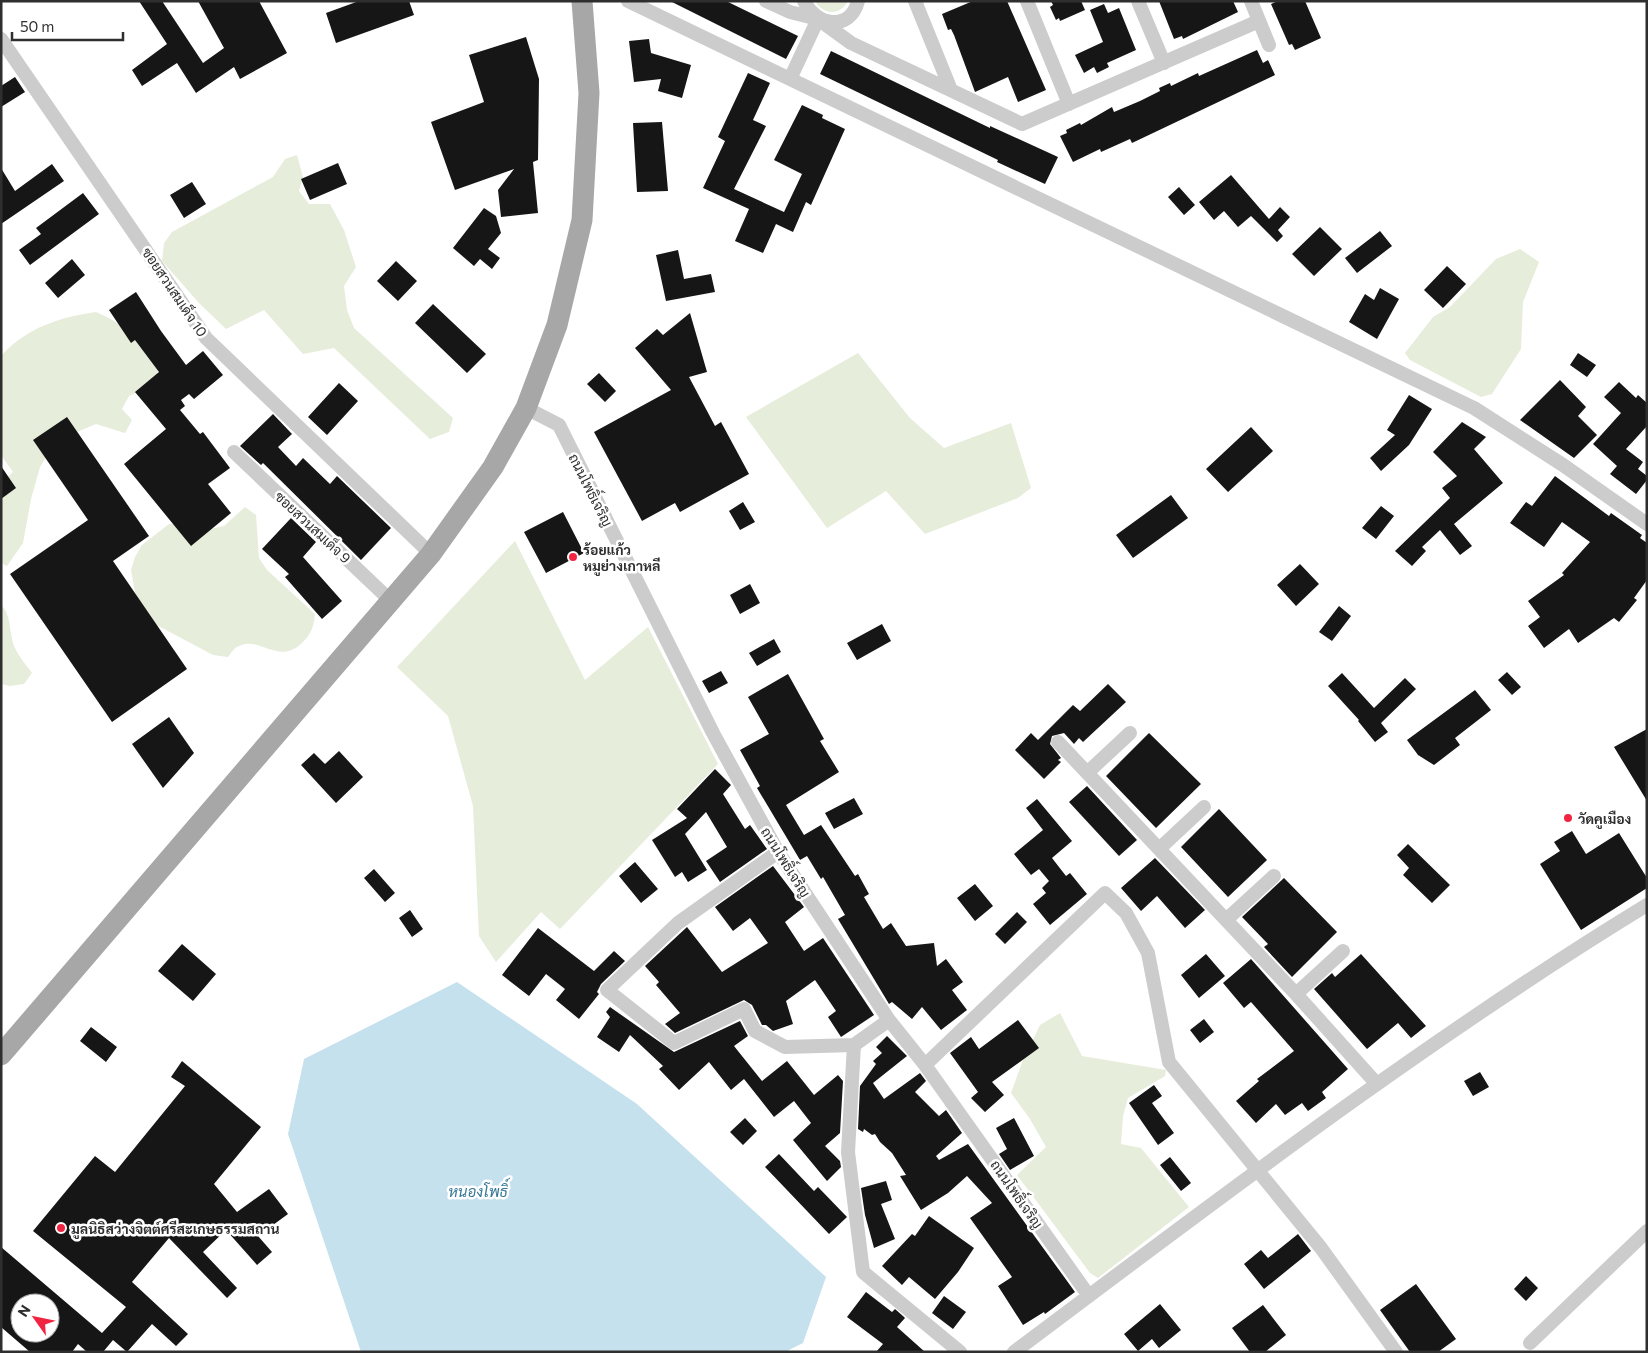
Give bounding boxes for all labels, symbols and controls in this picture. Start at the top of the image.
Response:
scale bar [12,10,124,42]
text: 50 m [20,17,54,35]
street label: ซอยสวนสมเด็จ 10 [139,244,211,340]
street label: ถนนโพธิ์เจริญ [564,449,620,530]
street label: ซอยสวนสมเด็จ 9 [272,488,354,566]
place label: ร้อยแก้ว หมูย่างเกาหลี [583,541,661,577]
marker: ร้อยแก้ว หมูย่างเกาหลี [567,551,579,563]
place label: วัดคูเมือง [1578,810,1631,830]
marker: วัดคูเมือง [1562,812,1574,824]
street label: ถนนโพธิ์เจริญ [757,822,817,901]
street label: ถนนโพธิ์เจริญ [986,1155,1050,1232]
water label: หนองโพธิ์ [448,1177,511,1200]
place label: มูลนิธิสว่างจิตต์ศรีสะเกษธรรมสถาน [71,1220,280,1240]
marker: มูลนิธิสว่างจิตต์ศรีสะเกษธรรมสถาน [55,1222,67,1234]
north arrow [10,1293,60,1343]
text: N [14,1302,34,1320]

